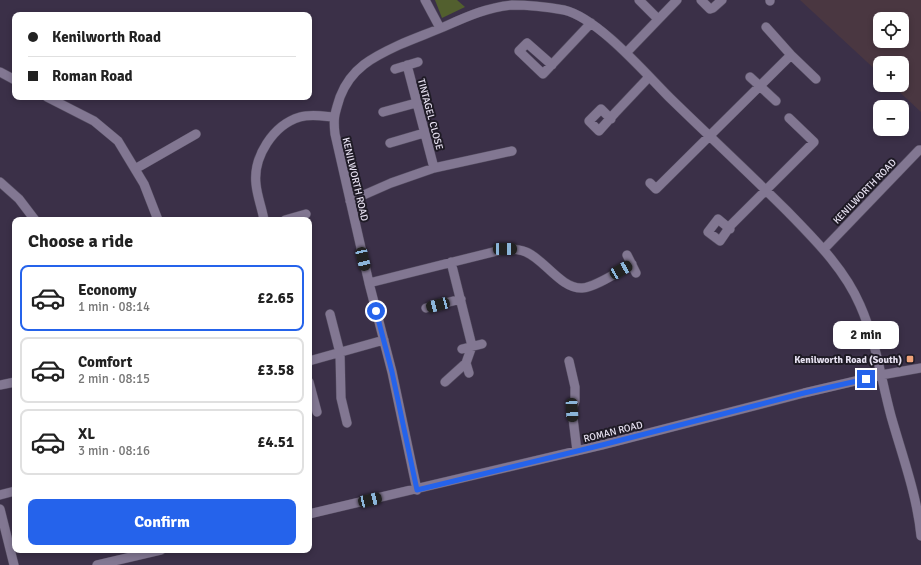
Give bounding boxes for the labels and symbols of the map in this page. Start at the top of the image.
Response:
street label: TINTAGEL CLOSE [415,77,445,151]
street label: KENILWORTH ROAD [340,136,371,222]
street label: KENILWORTH ROAD [831,157,899,227]
car [493,243,517,255]
car [354,246,372,272]
car [608,259,634,281]
car [425,296,451,314]
route start [367,302,385,320]
callout: 2 min [833,321,899,349]
place label: Kenilworth Road (South) [794,354,902,366]
marker: Kenilworth Road (South) [905,354,915,364]
route end [857,370,875,388]
car [565,398,579,422]
street label: ROMAN ROAD [582,419,644,445]
car [357,491,383,509]

